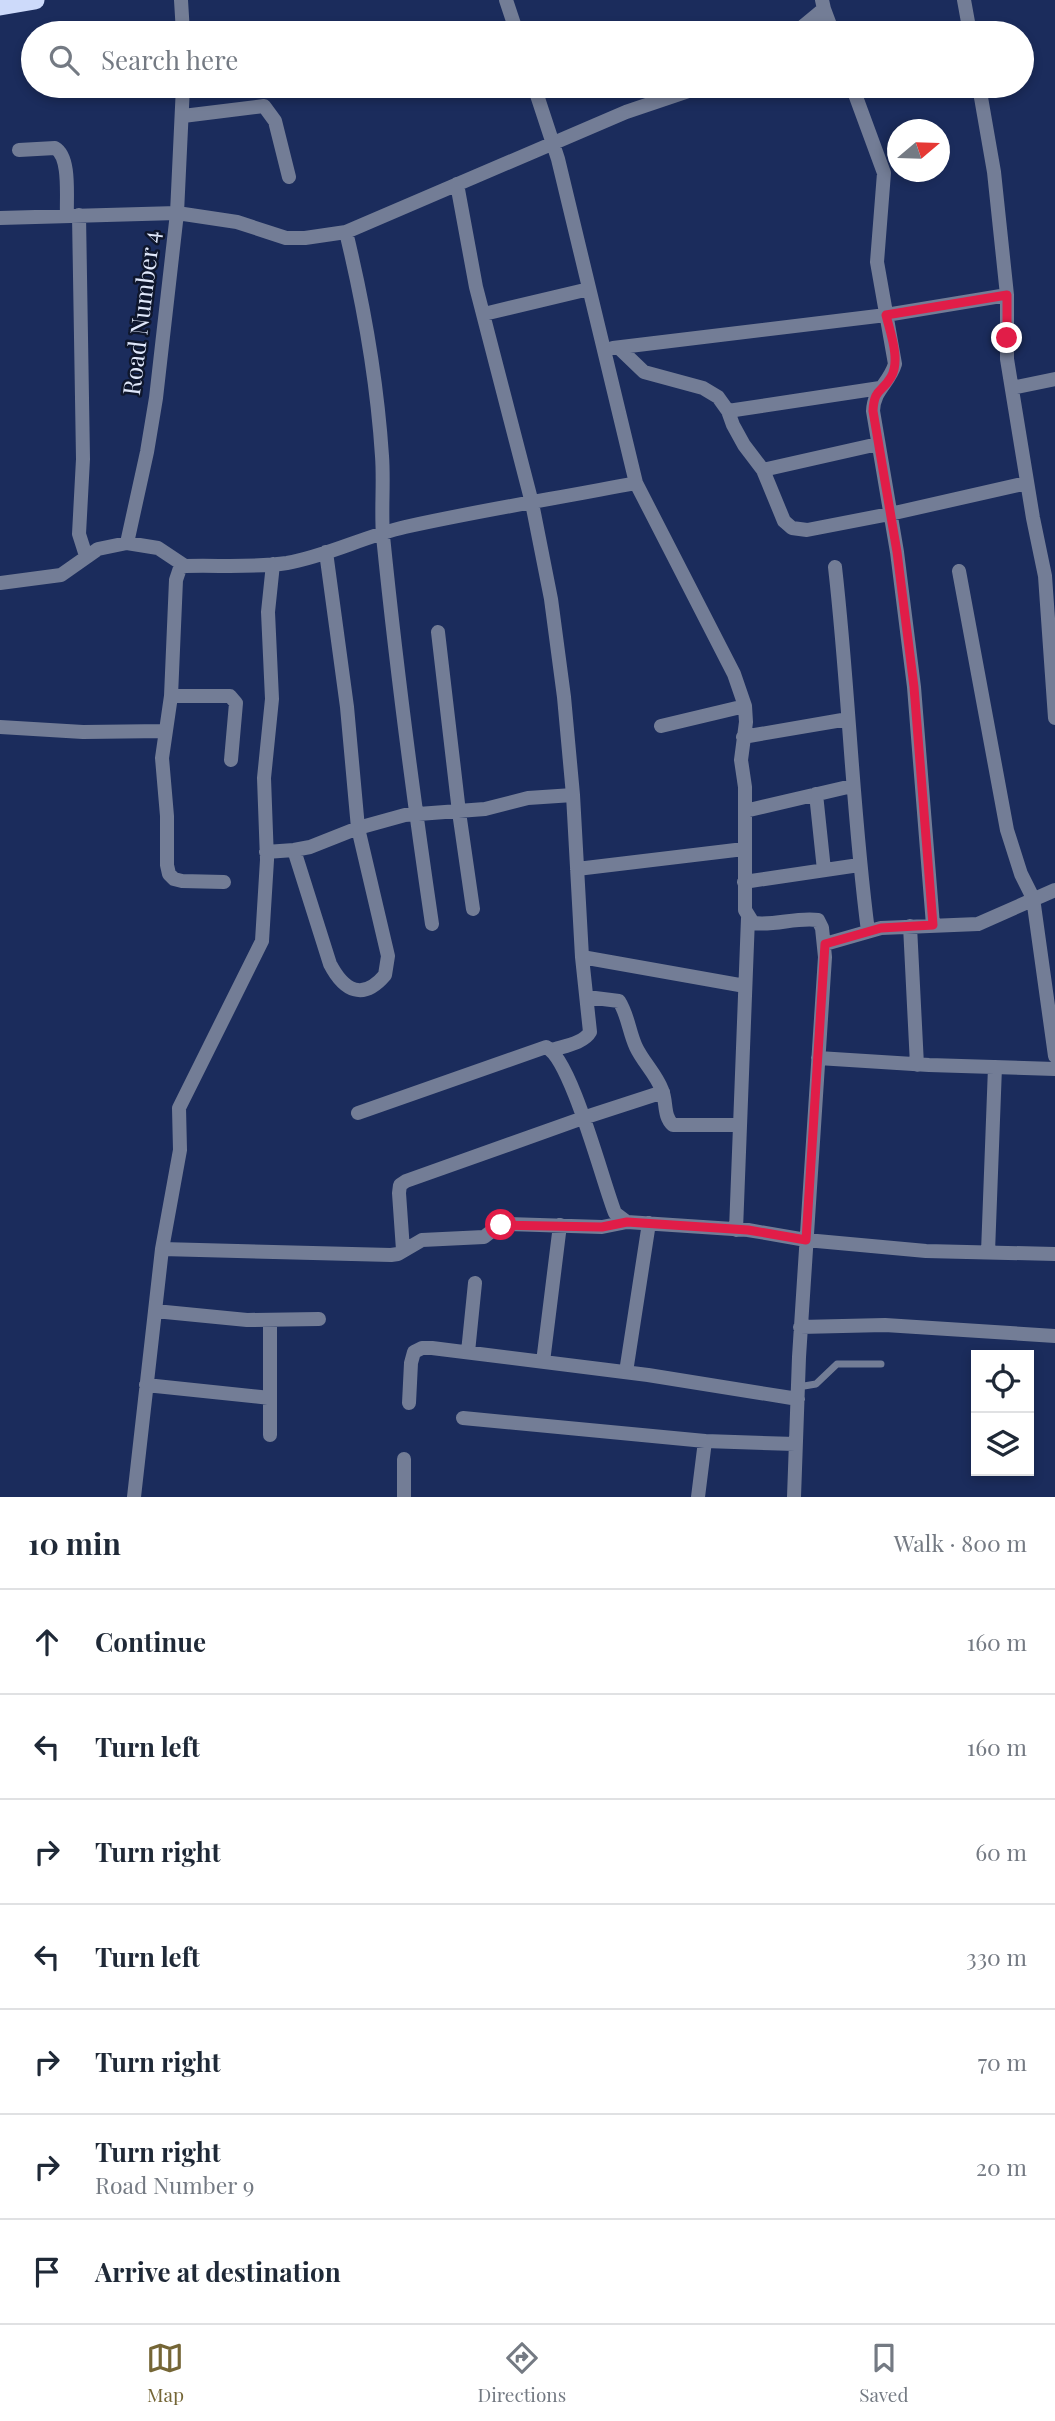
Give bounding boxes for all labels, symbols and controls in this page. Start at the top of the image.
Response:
search box [21,21,1034,98]
icon: search [45,41,83,79]
text: Search here [101,42,238,77]
north arrow [887,119,950,182]
street label: Road Number 4 [114,229,166,397]
route end [991,322,1022,353]
route start [485,1209,516,1240]
map controls [971,1350,1034,1476]
button: locate [971,1350,1034,1413]
button: layers [971,1413,1034,1476]
text: 10 min [28,1523,121,1563]
text: Walk · 800 m [894,1527,1027,1558]
icon: ahead [28,1623,66,1661]
text: Continue [95,1624,206,1659]
text: 160 m [967,1626,1027,1657]
icon: left [28,1728,66,1766]
text: Turn left [95,1729,200,1764]
text: 160 m [967,1731,1027,1762]
icon: right [28,1833,66,1871]
text: Turn right [95,1834,221,1869]
text: 60 m [975,1836,1027,1867]
icon: left [28,1938,66,1976]
text: Turn left [95,1939,200,1974]
text: 330 m [966,1941,1027,1972]
icon: right [28,2043,66,2081]
text: Turn right [95,2044,221,2079]
text: 70 m [978,2046,1027,2077]
text: Turn right [95,2134,221,2169]
icon: right [28,2148,66,2186]
text: 20 m [976,2151,1027,2182]
text: Road Number 9 [95,2169,255,2200]
icon: arrive [28,2253,66,2291]
text: Arrive at destination [95,2254,341,2289]
tab: Map [146,2339,184,2407]
tab: Directions [477,2339,566,2407]
tab: Saved [859,2339,909,2407]

